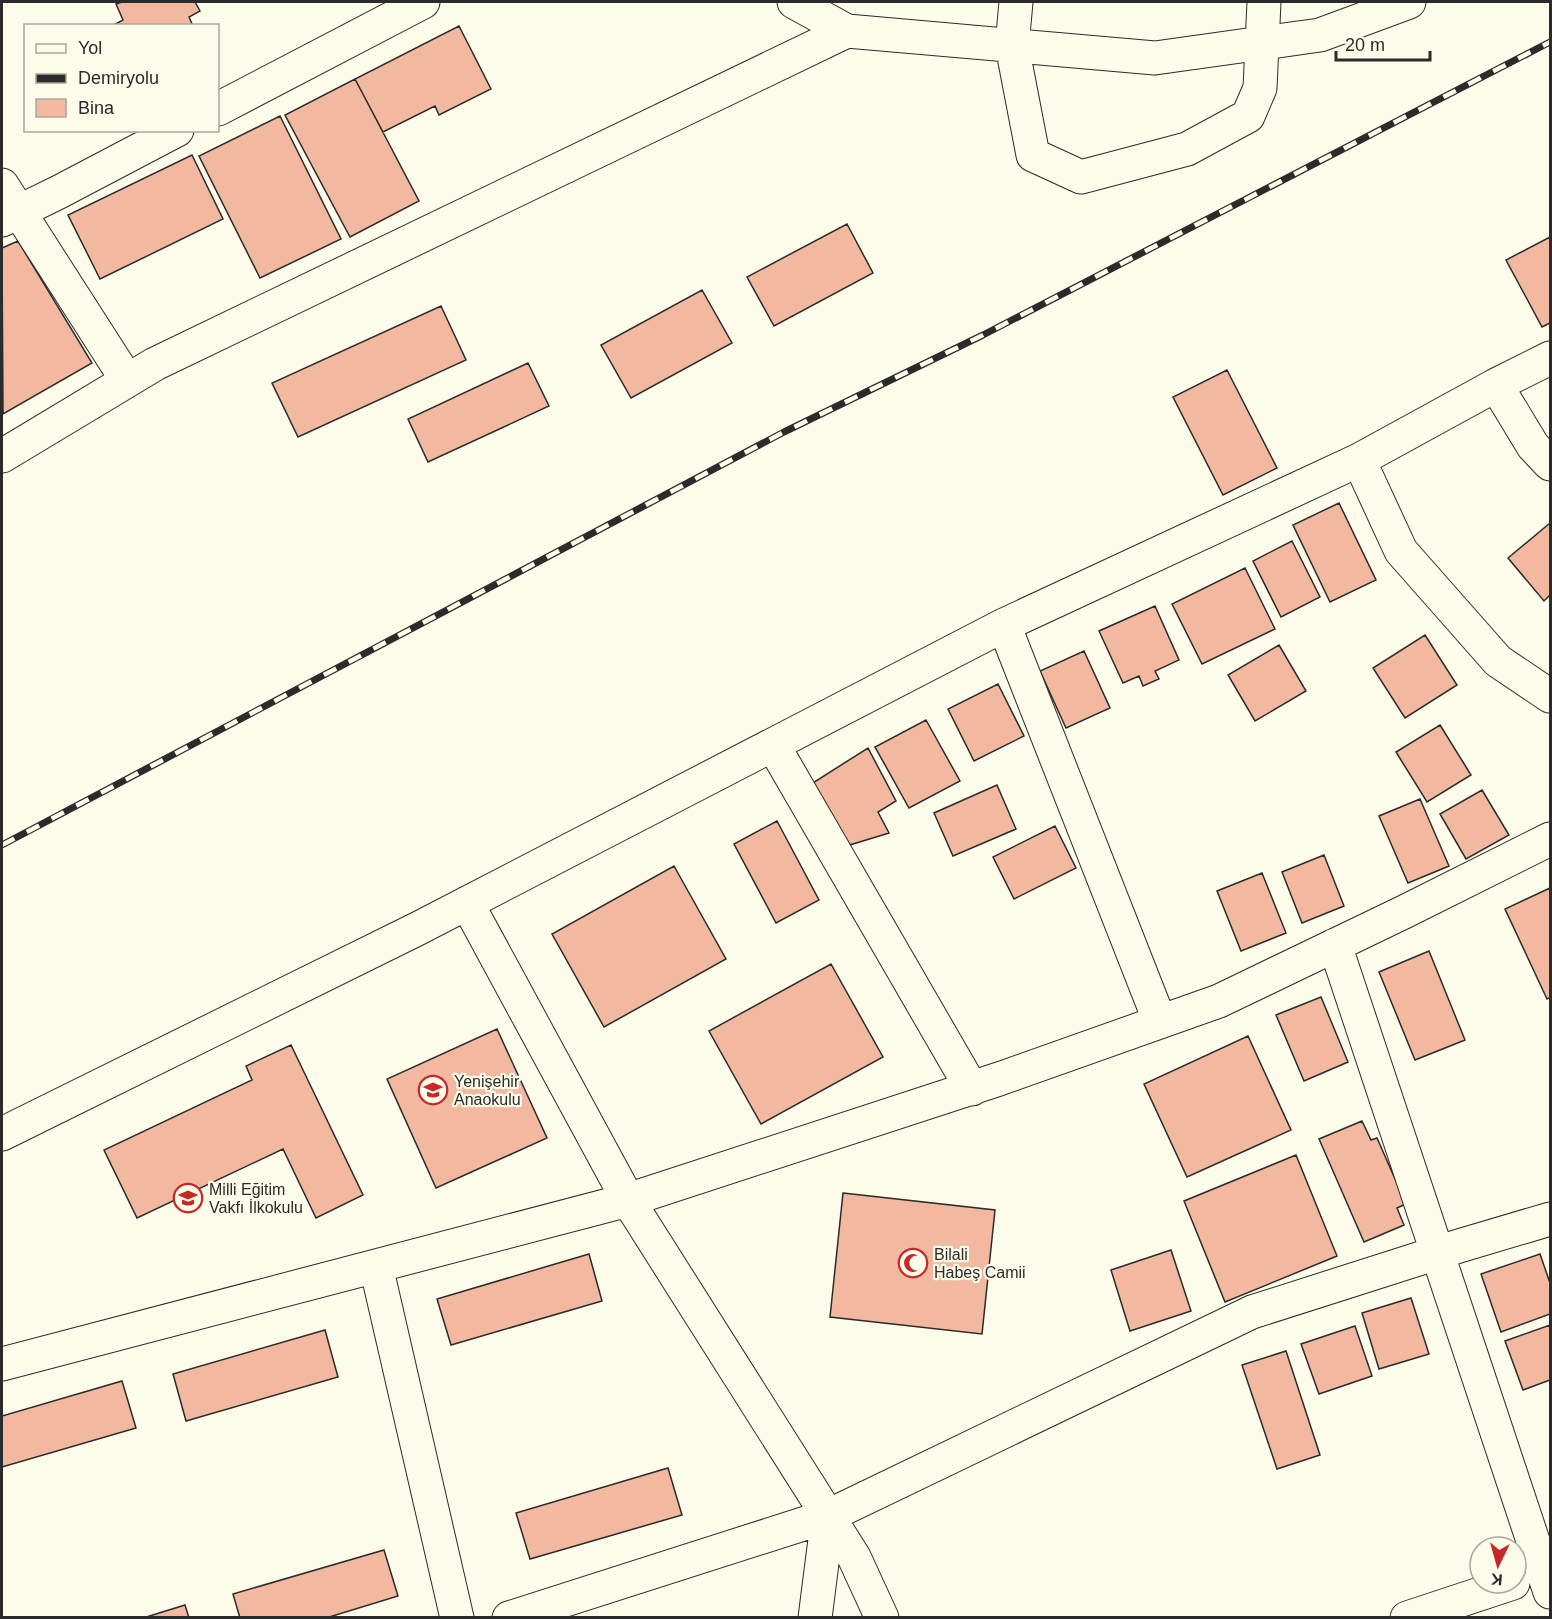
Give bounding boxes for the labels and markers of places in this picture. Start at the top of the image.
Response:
place label: Yenişehir Anaokulu [454,1073,521,1108]
school or university icon: Yenişehir Anaokulu [417,1074,449,1106]
place label: Milli Eğitim Vakfı İlkokulu [209,1181,303,1216]
school or university icon: Milli Eğitim Vakfı İlkokulu [172,1182,204,1214]
place label: Bilali Habeş Camii [934,1246,1026,1281]
mosque icon: Bilali Habeş Camii [897,1247,929,1279]

